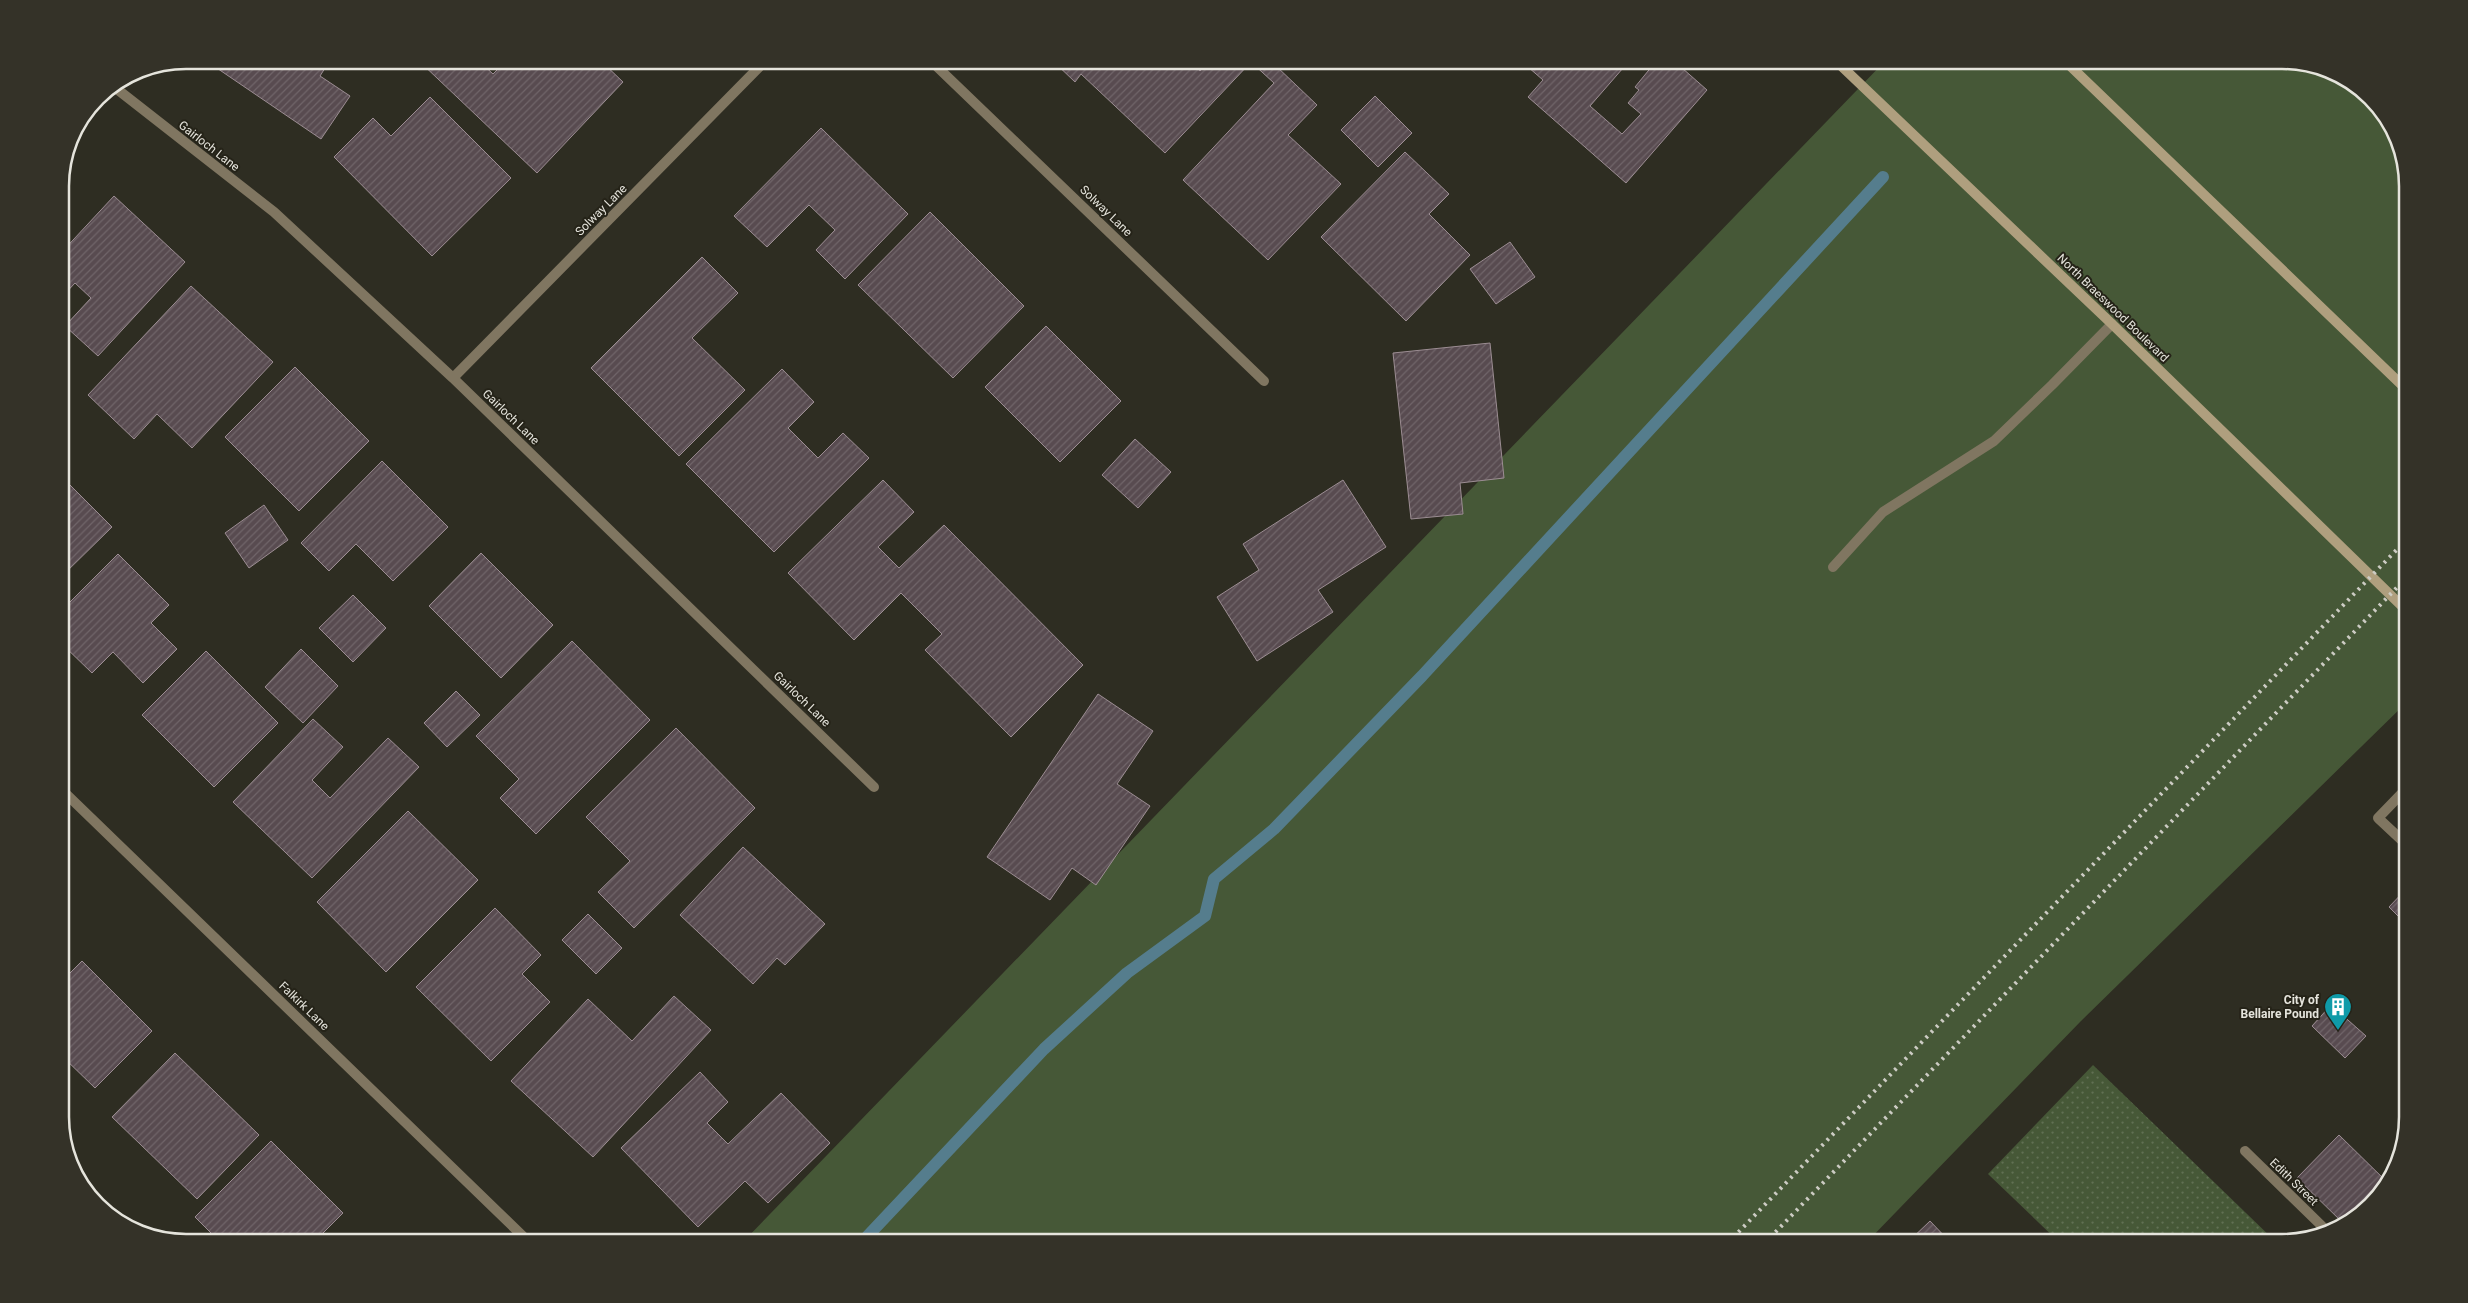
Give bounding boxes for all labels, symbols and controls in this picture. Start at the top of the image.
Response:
street label: Gairloch Lane [176,118,242,174]
street label: Solway Lane [572,181,630,239]
street label: Solway Lane [1077,183,1135,239]
street label: North Braeswood Boulevard [2054,251,2172,365]
street label: Gairloch Lane [480,387,542,447]
street label: Gairloch Lane [771,669,833,729]
street label: Falkirk Lane [276,979,332,1033]
building icon: City of Bellaire Pound [2323,992,2353,1031]
place label: City of Bellaire Pound [2241,993,2320,1021]
street label: Edith Street [2267,1156,2321,1208]

